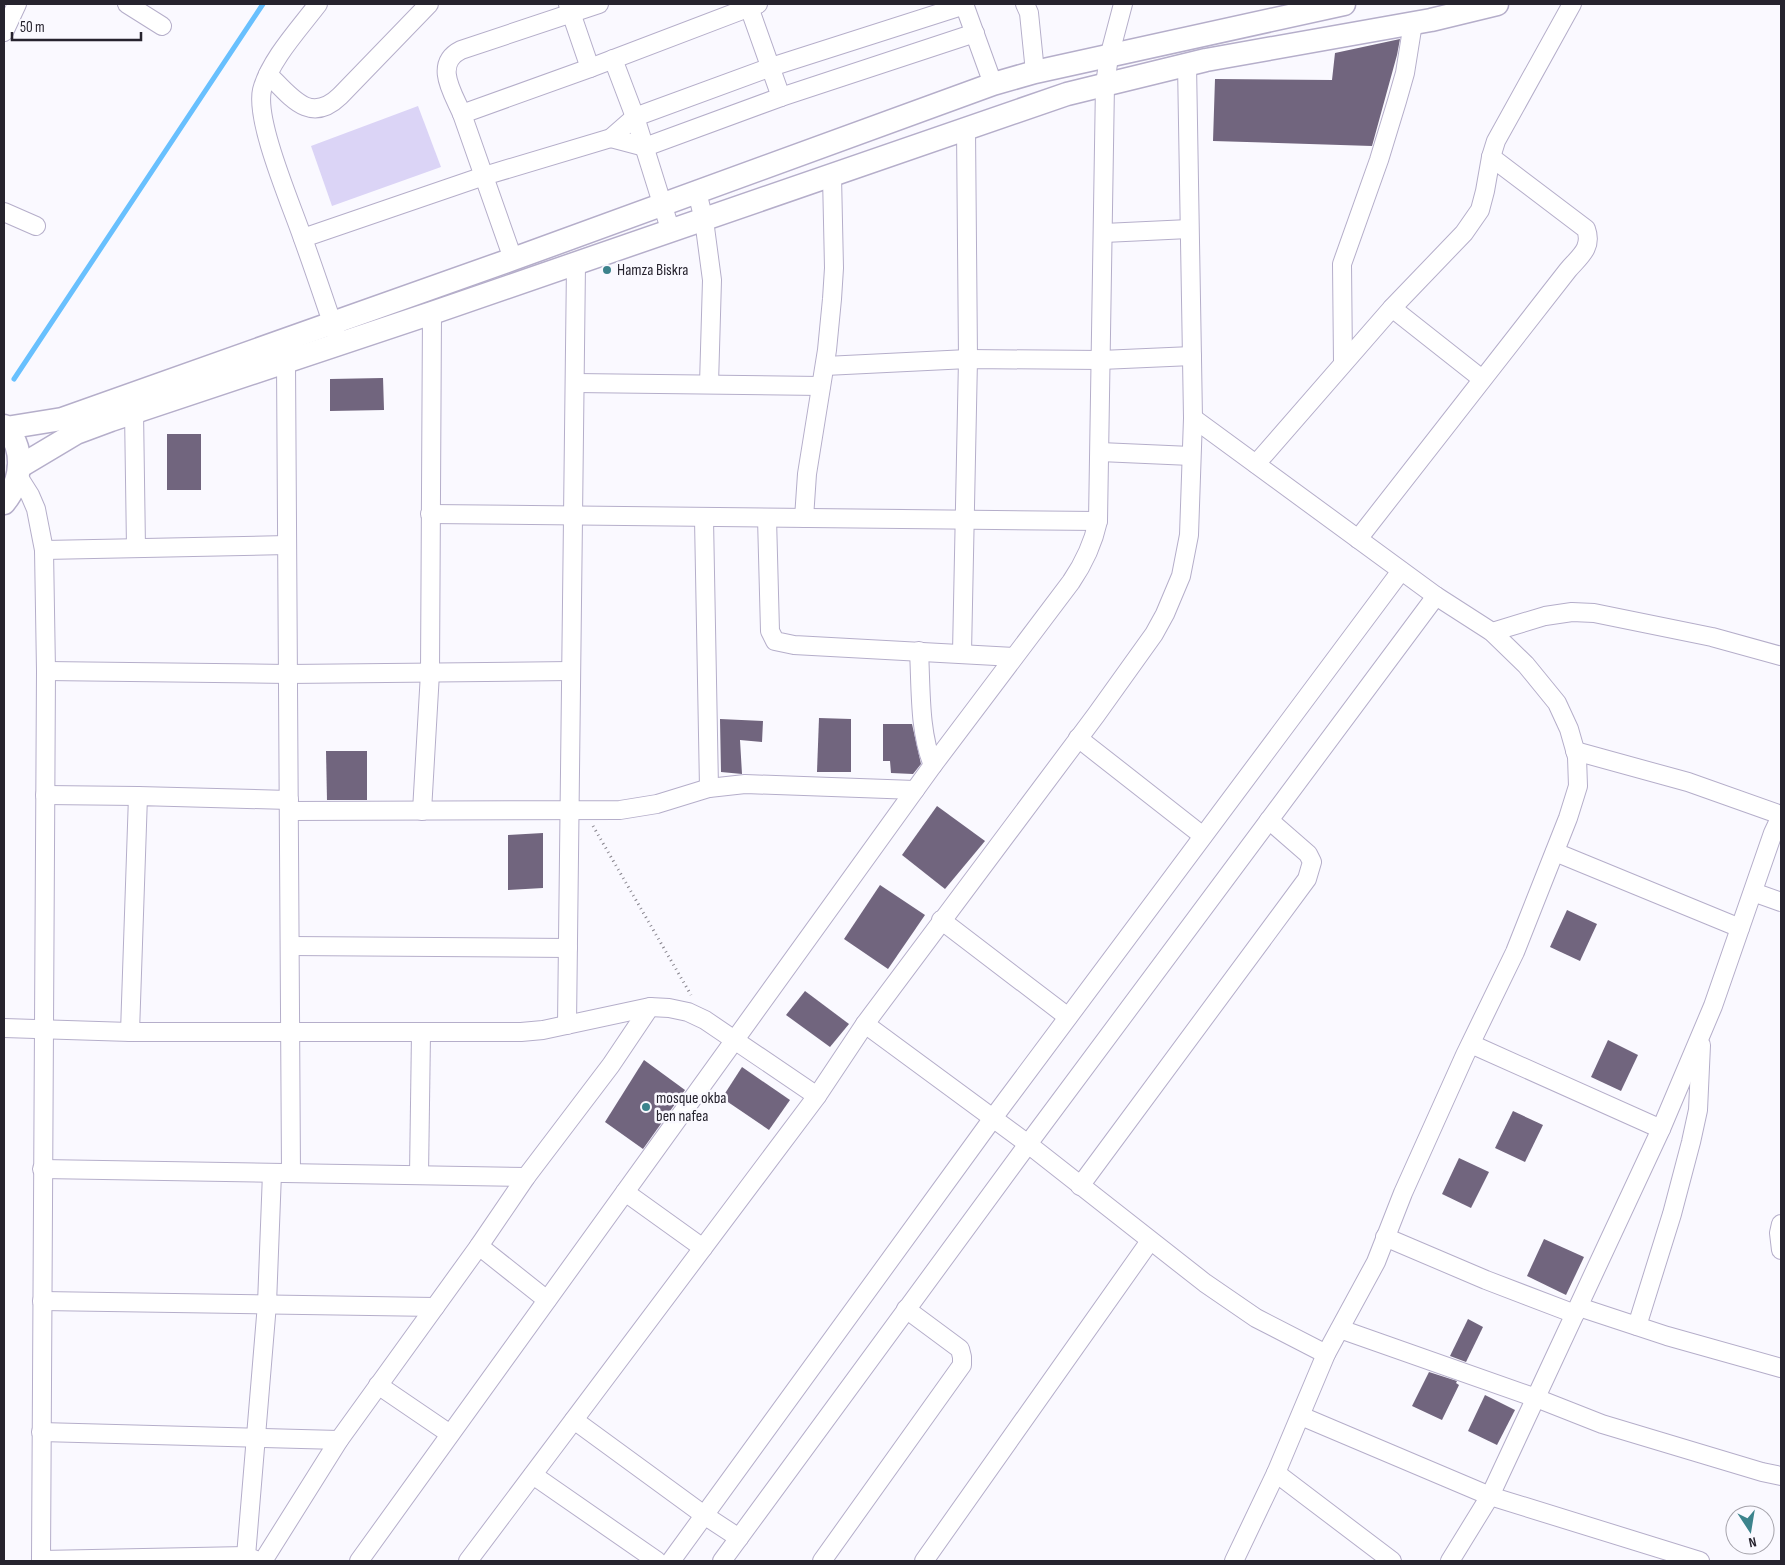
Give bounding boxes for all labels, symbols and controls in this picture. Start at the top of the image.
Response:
scale bar [12,10,141,42]
text: 50 m [20,18,45,37]
place label: Hamza Biskra [617,261,688,280]
marker: Hamza Biskra [601,264,613,276]
place label: mosque okba ben nafea [656,1089,727,1126]
marker: mosque okba ben nafea [640,1101,652,1113]
north arrow [1725,1505,1775,1555]
text: N [1747,1533,1758,1551]

